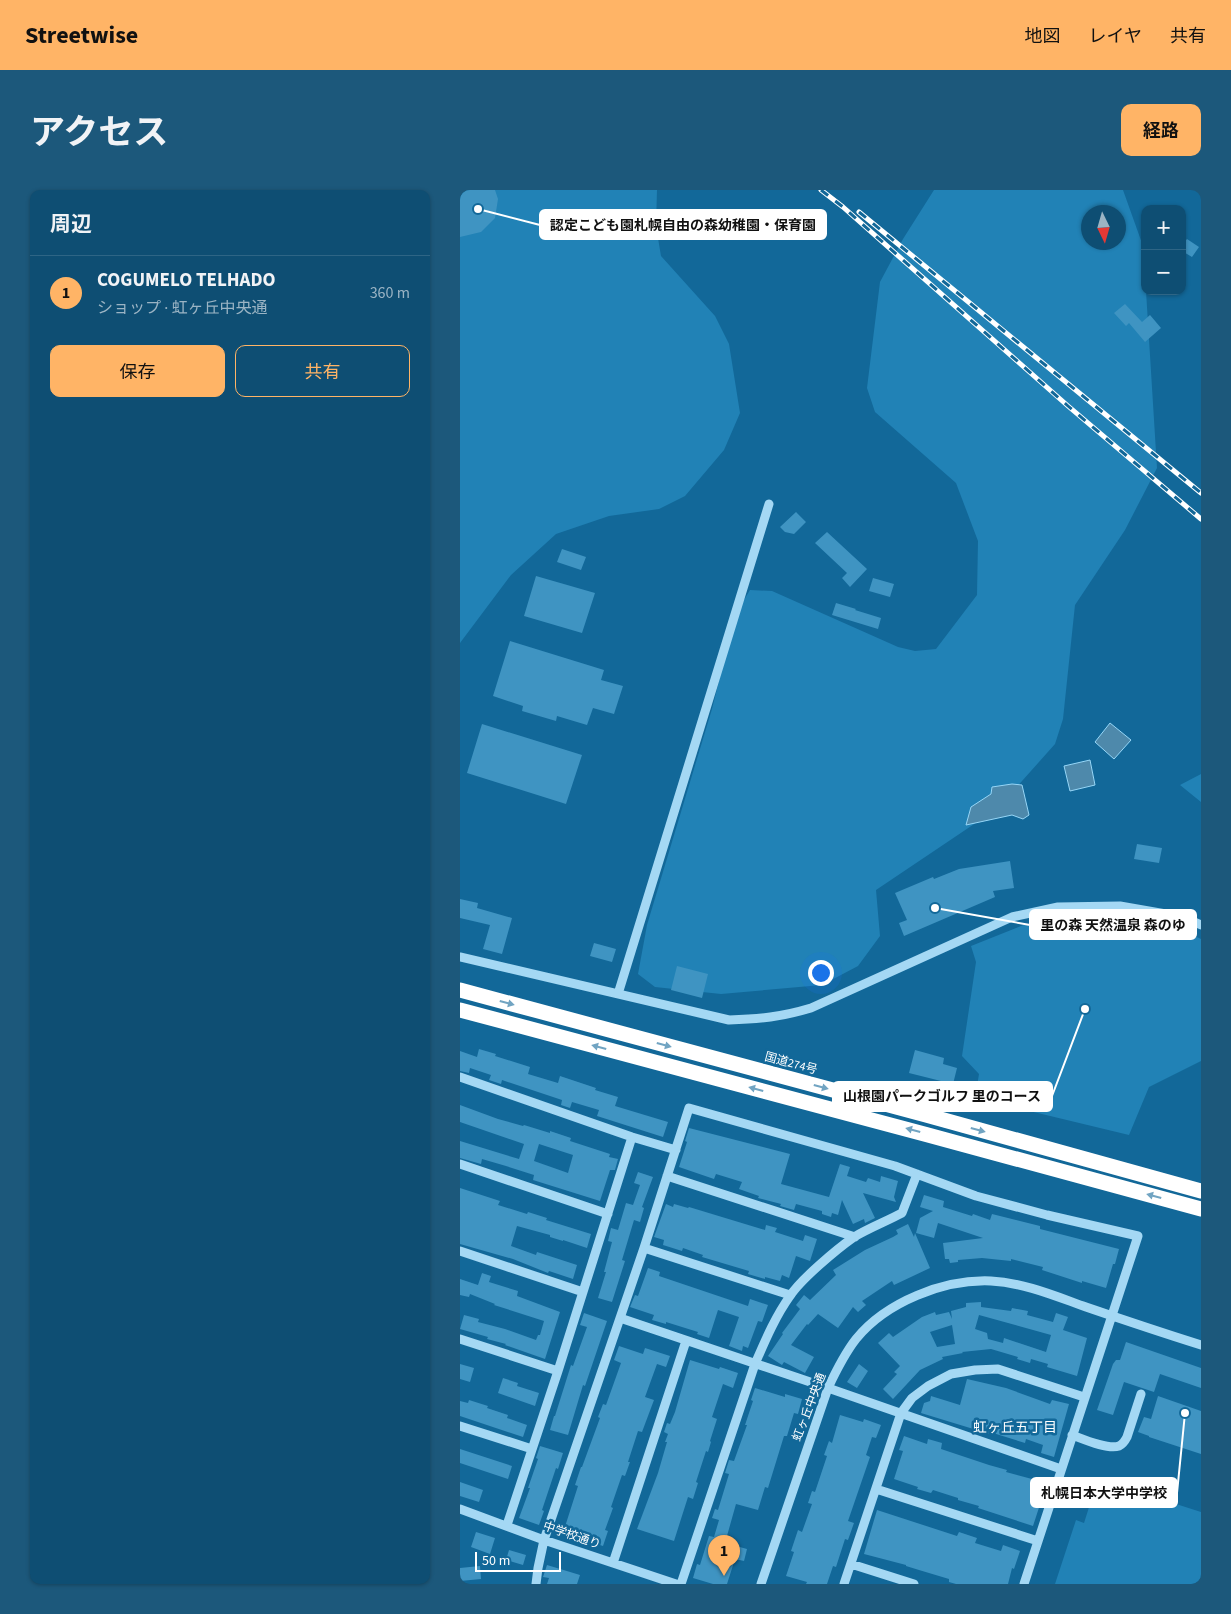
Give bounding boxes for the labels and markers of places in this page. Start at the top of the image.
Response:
callout: 認定こども園札幌自由の森幼稚園・保育園 [540,210,826,239]
callout: 里の森 天然温泉 森のゆ [1030,910,1196,939]
callout: 山根園パークゴルフ 里のコース [833,1082,1052,1111]
callout: 札幌日本大学中学校 [1031,1478,1177,1507]
pin: 1 [708,1535,740,1576]

